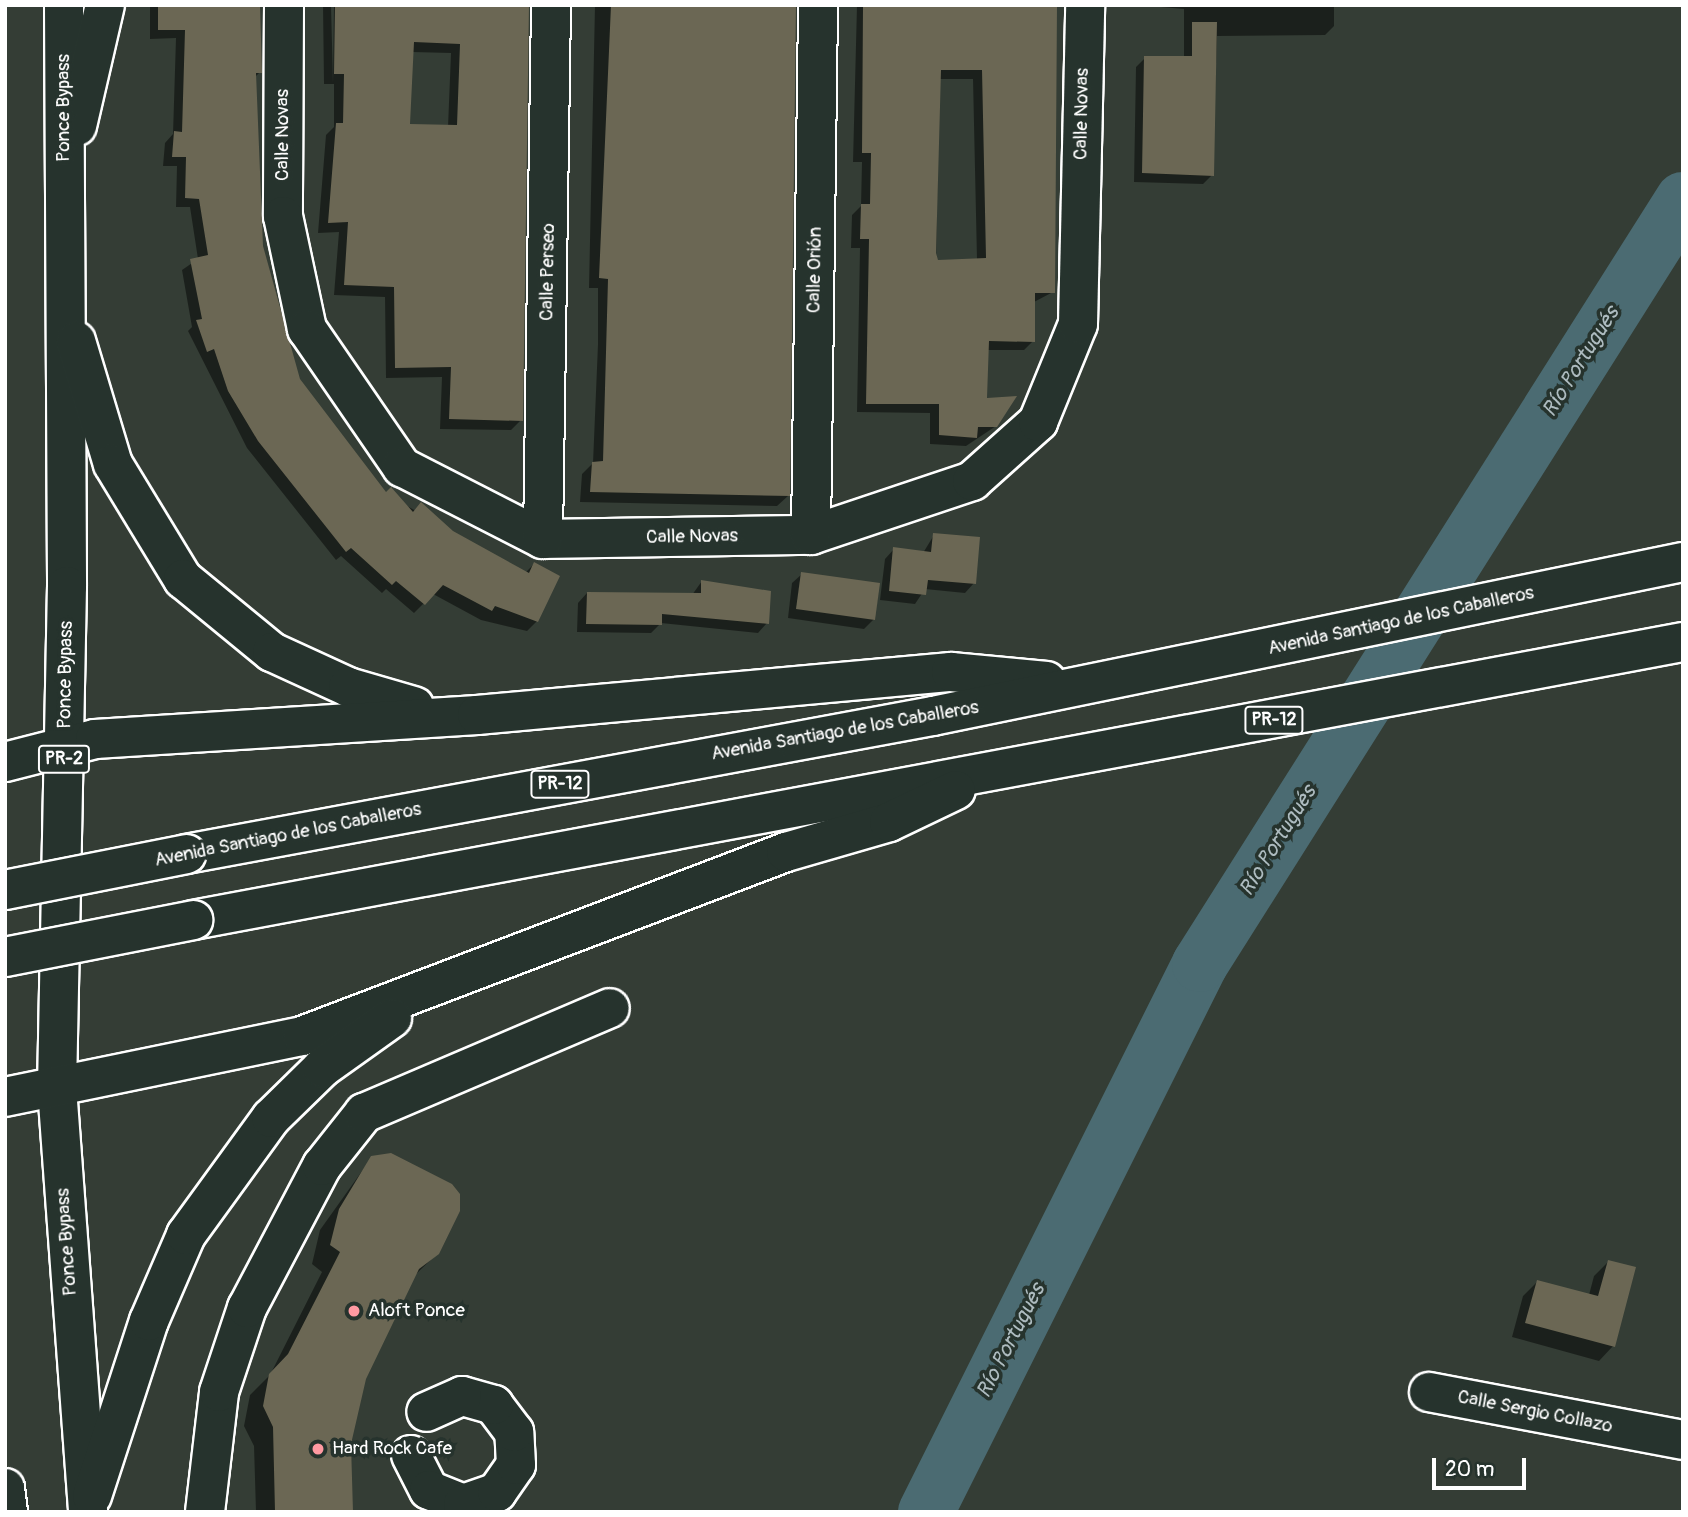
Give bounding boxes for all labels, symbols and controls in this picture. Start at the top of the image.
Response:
street label: Ponce Bypass [53,54,75,162]
street label: Calle Novas [1070,68,1094,160]
street label: Calle Novas [272,89,294,181]
street label: Calle Perseo [536,223,560,321]
street label: Calle Orión [803,227,827,313]
water label: Río Portugués [1537,302,1625,422]
street label: Calle Novas [646,525,738,549]
street label: Avenida Santiago de los Caballeros [1266,582,1536,660]
street label: Ponce Bypass [54,621,78,729]
street label: Avenida Santiago de los Caballeros [709,696,981,766]
road number: PR-12 [1244,706,1304,734]
road number: PR-2 [38,744,90,774]
road number: PR-12 [530,770,590,798]
water label: Río Portugués [1234,781,1322,901]
street label: Avenida Santiago de los Caballeros [153,798,423,872]
street label: Ponce Bypass [52,1187,82,1297]
water label: Río Portugués [971,1280,1051,1402]
place label: Aloft Ponce [368,1300,465,1322]
marker: Aloft Ponce [346,1303,362,1319]
street label: Calle Sergio Collazo [1456,1386,1614,1438]
place label: Hard Rock Cafe [332,1438,452,1460]
marker: Hard Rock Cafe [310,1441,326,1457]
scale bar [1436,1444,1530,1488]
text: 20 m [1445,1456,1494,1483]

